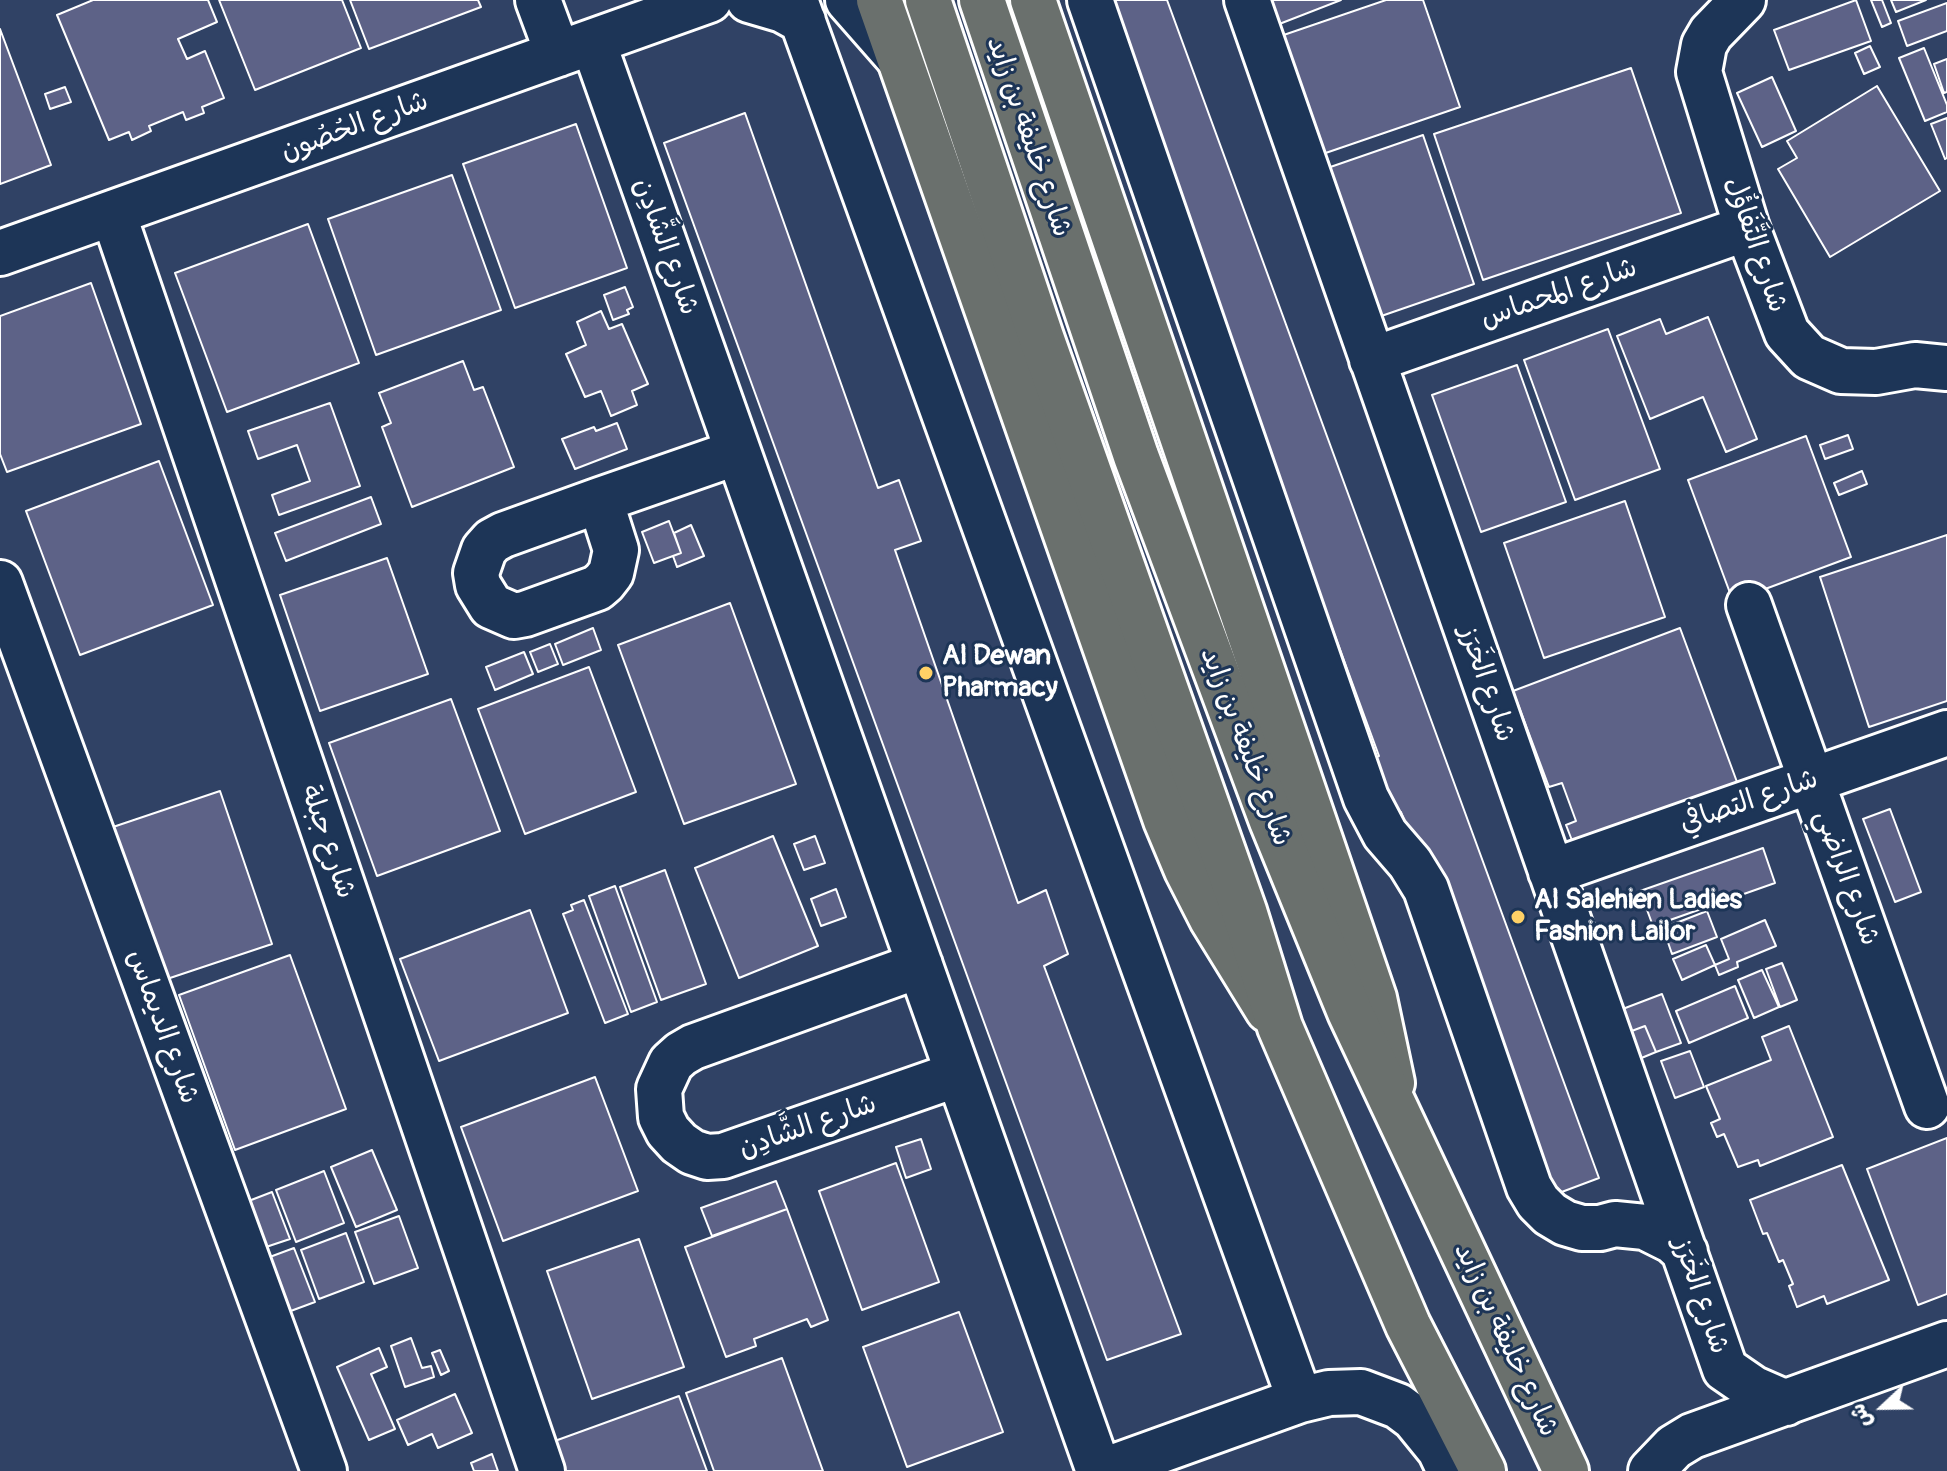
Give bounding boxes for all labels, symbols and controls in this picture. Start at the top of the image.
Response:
street label: شارع خليفة بن زايد [978,32,1078,242]
street label: شارع الحُصُون [277,85,433,169]
street label: شارع التَّفَاؤُل [1716,173,1794,317]
street label: شارع الشَّادِن [625,174,705,320]
street label: شارع المحماس [1476,251,1642,337]
street label: شارع الخَرَز [1450,621,1522,747]
place label: Al Dewan Pharmacy [942,640,1058,706]
street label: شارع خليفة بن زايد [1192,643,1298,851]
marker: Al Dewan Pharmacy [917,664,935,682]
street label: شارع التصافي [1675,763,1823,841]
street label: شارع جبلة [292,781,362,903]
street label: شارع الراضي [1806,806,1886,950]
place label: Al Salehien Ladies Fashion Lailor [1534,884,1742,950]
marker: Al Salehien Ladies Fashion Lailor [1509,908,1527,926]
street label: شارع الديماس [119,945,205,1109]
street label: شارع الشَّادِن [735,1088,881,1166]
street label: شارع الخَرَز [1664,1233,1736,1359]
street label: شارع خليفة بن زايد [1445,1238,1565,1442]
north arrow [1843,1367,1923,1447]
text: ش [1843,1400,1878,1432]

